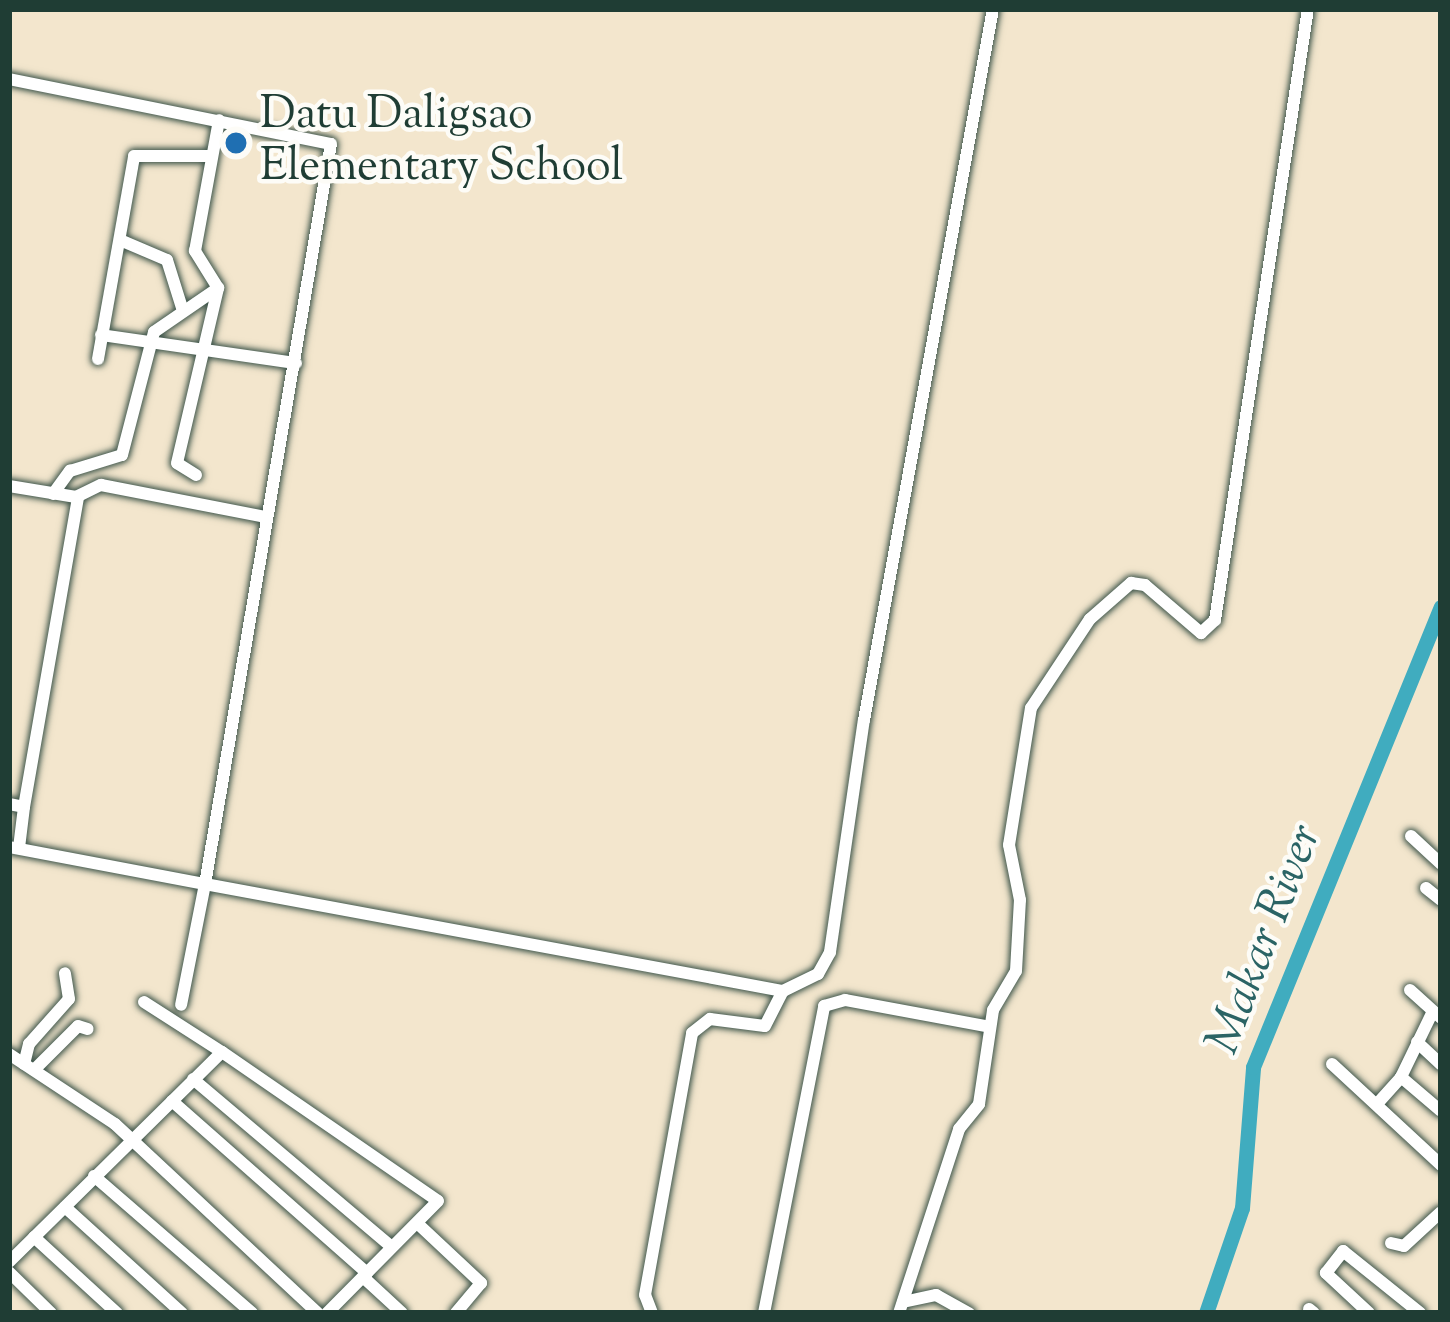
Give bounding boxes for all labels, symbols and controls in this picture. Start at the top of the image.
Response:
place label: Datu Daligsao Elementary School [260,90,623,196]
marker: Datu Daligsao Elementary School [223,130,249,156]
water label: Makar River [1196,817,1336,1063]

